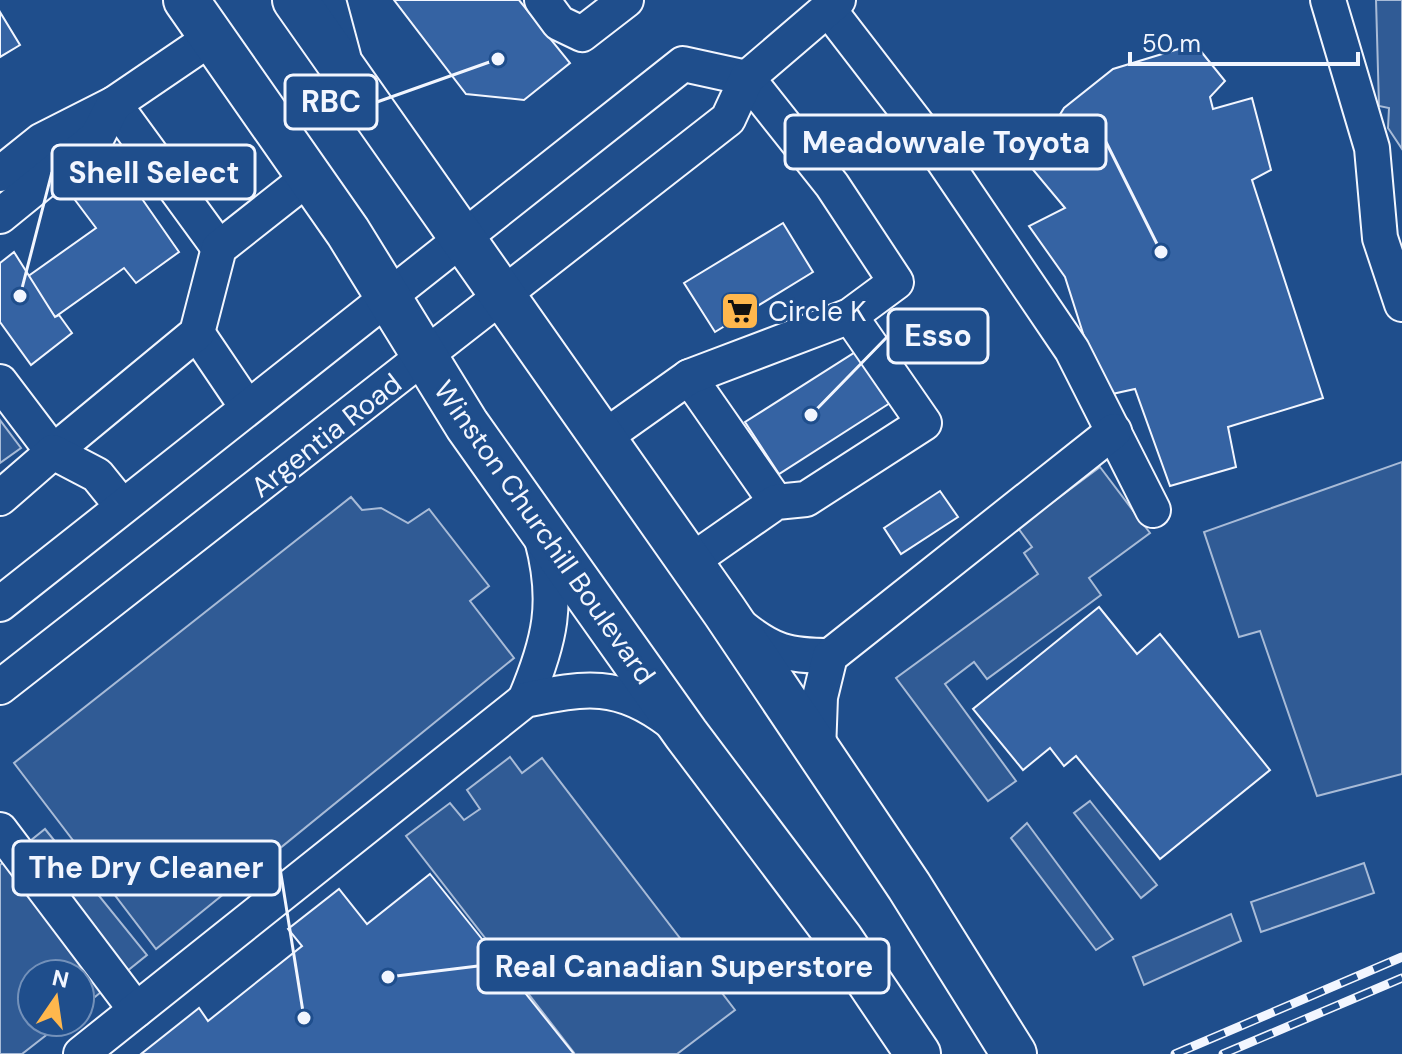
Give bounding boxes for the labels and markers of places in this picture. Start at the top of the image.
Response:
callout: RBC [285,75,377,129]
callout: Meadowvale Toyota [785,115,1106,169]
callout: Shell Select [52,145,255,199]
supermarket icon: Circle K [719,290,761,332]
place label: Circle K [768,293,867,330]
callout: Esso [888,309,988,363]
callout: The Dry Cleaner [13,841,280,895]
callout: Real Canadian Superstore [478,939,889,993]

